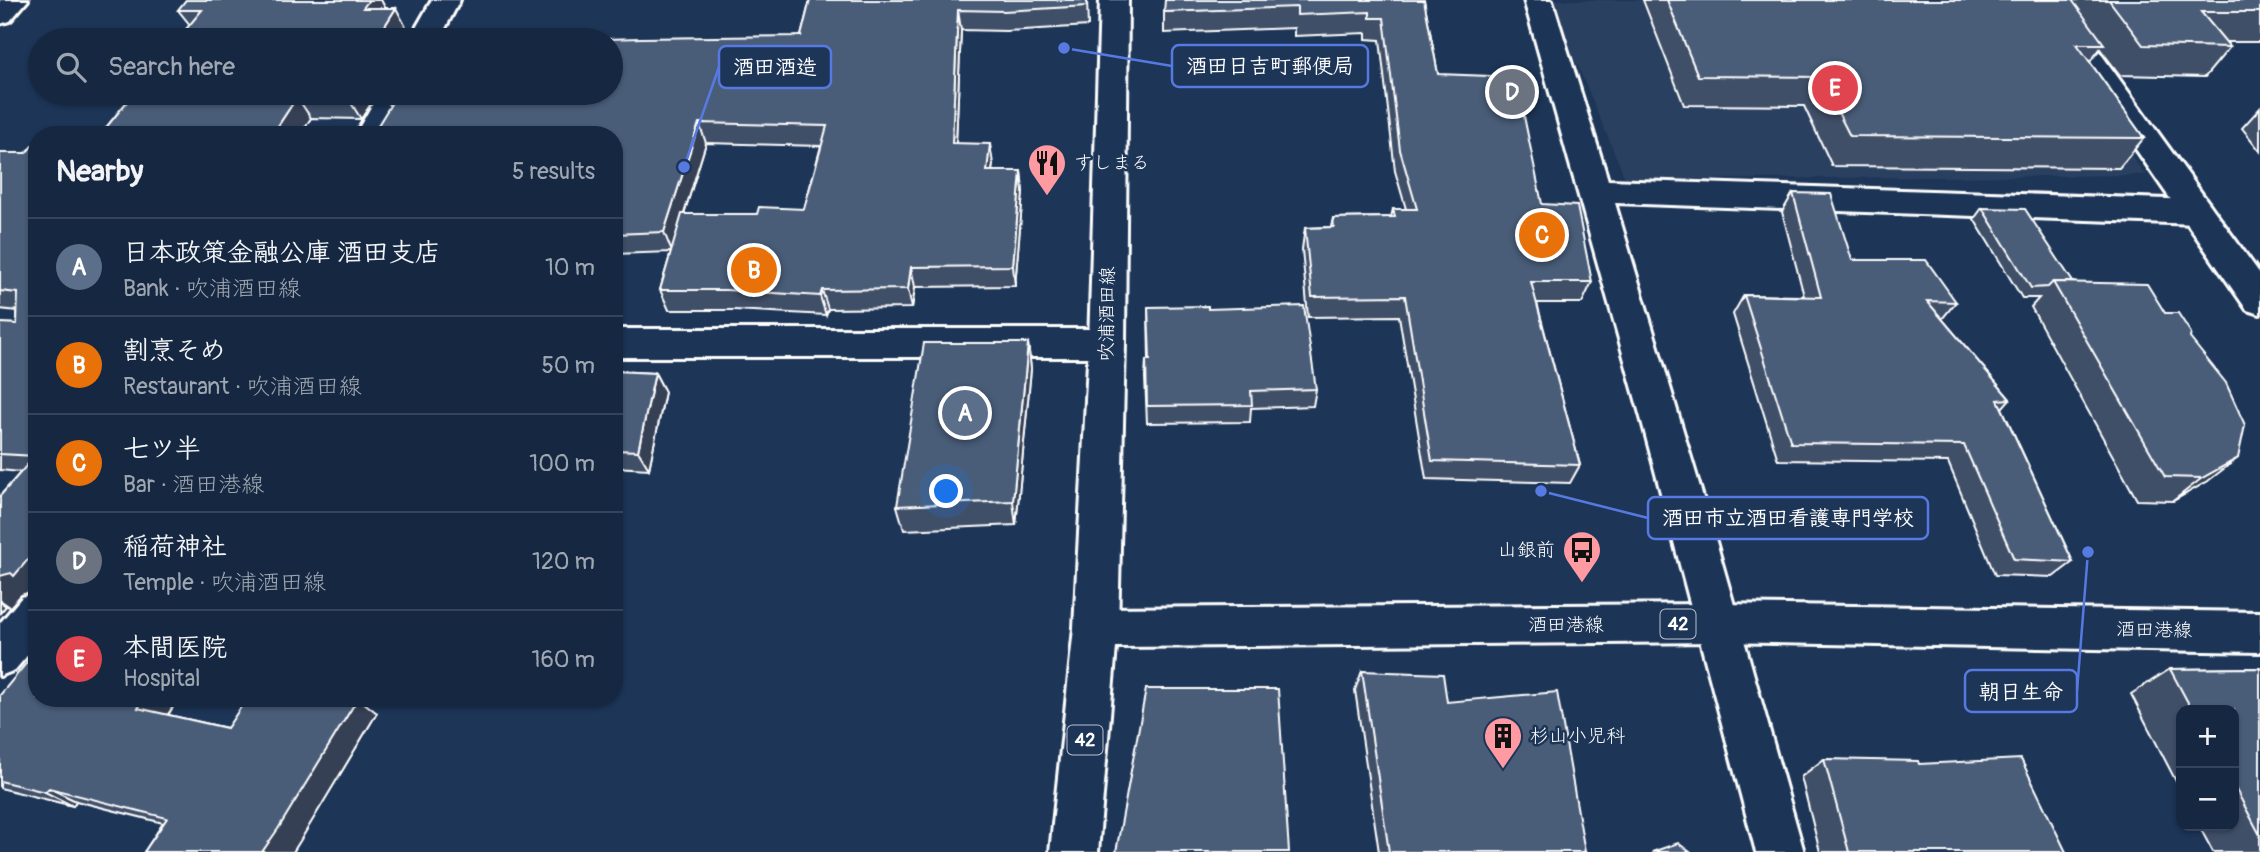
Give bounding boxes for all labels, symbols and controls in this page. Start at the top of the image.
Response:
search box [28,28,623,105]
callout: 酒田日吉町郵便局 [1172,45,1368,87]
callout: 酒田酒造 [719,46,831,88]
icon: search [52,48,90,86]
text: Search here [108,51,235,83]
text: 酒田日吉町郵便局 [1186,53,1354,80]
text: 酒田酒造 [733,54,817,81]
pin: E [1812,62,1858,114]
pin: D [1489,66,1535,118]
restaurant icon: すしまる [1026,142,1068,197]
place label: すしまる [1074,151,1150,175]
text: Nearby [56,153,143,190]
text: 5 results [512,157,595,186]
pin: C [1519,209,1565,261]
text: 日本政策金融公庫 酒田支店 [123,237,441,269]
pin: B [731,244,777,296]
text: A [72,253,86,282]
text: 10 m [545,253,595,282]
street label: 吹浦酒田線 [1094,266,1120,362]
text: Bank · 吹浦酒田線 [123,274,301,303]
text: 割烹そめ [123,335,225,367]
text: B [72,351,86,380]
text: 50 m [541,351,595,380]
text: Restaurant · 吹浦酒田線 [123,372,362,401]
pin: A [942,387,988,439]
text: 七ツ半 [123,433,201,465]
text: C [72,449,86,478]
text: 100 m [529,449,595,478]
text: Bar · 酒田港線 [123,470,264,499]
your location [929,474,963,508]
callout: 酒田市立酒田看護専門学校 [1648,497,1928,539]
text: 酒田市立酒田看護専門学校 [1662,505,1914,532]
bus stop icon: 山銀前 [1561,529,1603,584]
text: 稲荷神社 [123,531,227,563]
place label: 山銀前 [1498,538,1555,562]
text: D [72,547,86,576]
text: 120 m [532,547,595,576]
text: Temple · 吹浦酒田線 [123,568,326,597]
road number: 42 [1660,610,1696,638]
street label: 酒田港線 [1528,613,1604,637]
street label: 酒田港線 [2116,617,2192,643]
text: 本間医院 [123,632,227,664]
text: E [73,645,85,674]
text: 160 m [531,645,595,674]
text: Hospital [123,664,201,693]
callout: 朝日生命 [1965,670,2077,712]
text: 朝日生命 [1979,679,2063,706]
map controls [2176,705,2239,831]
button: + [2176,705,2239,768]
building icon: 杉山小児科 [1482,715,1524,770]
place label: 杉山小児科 [1530,724,1625,748]
road number: 42 [1068,726,1102,754]
button: − [2176,768,2239,831]

